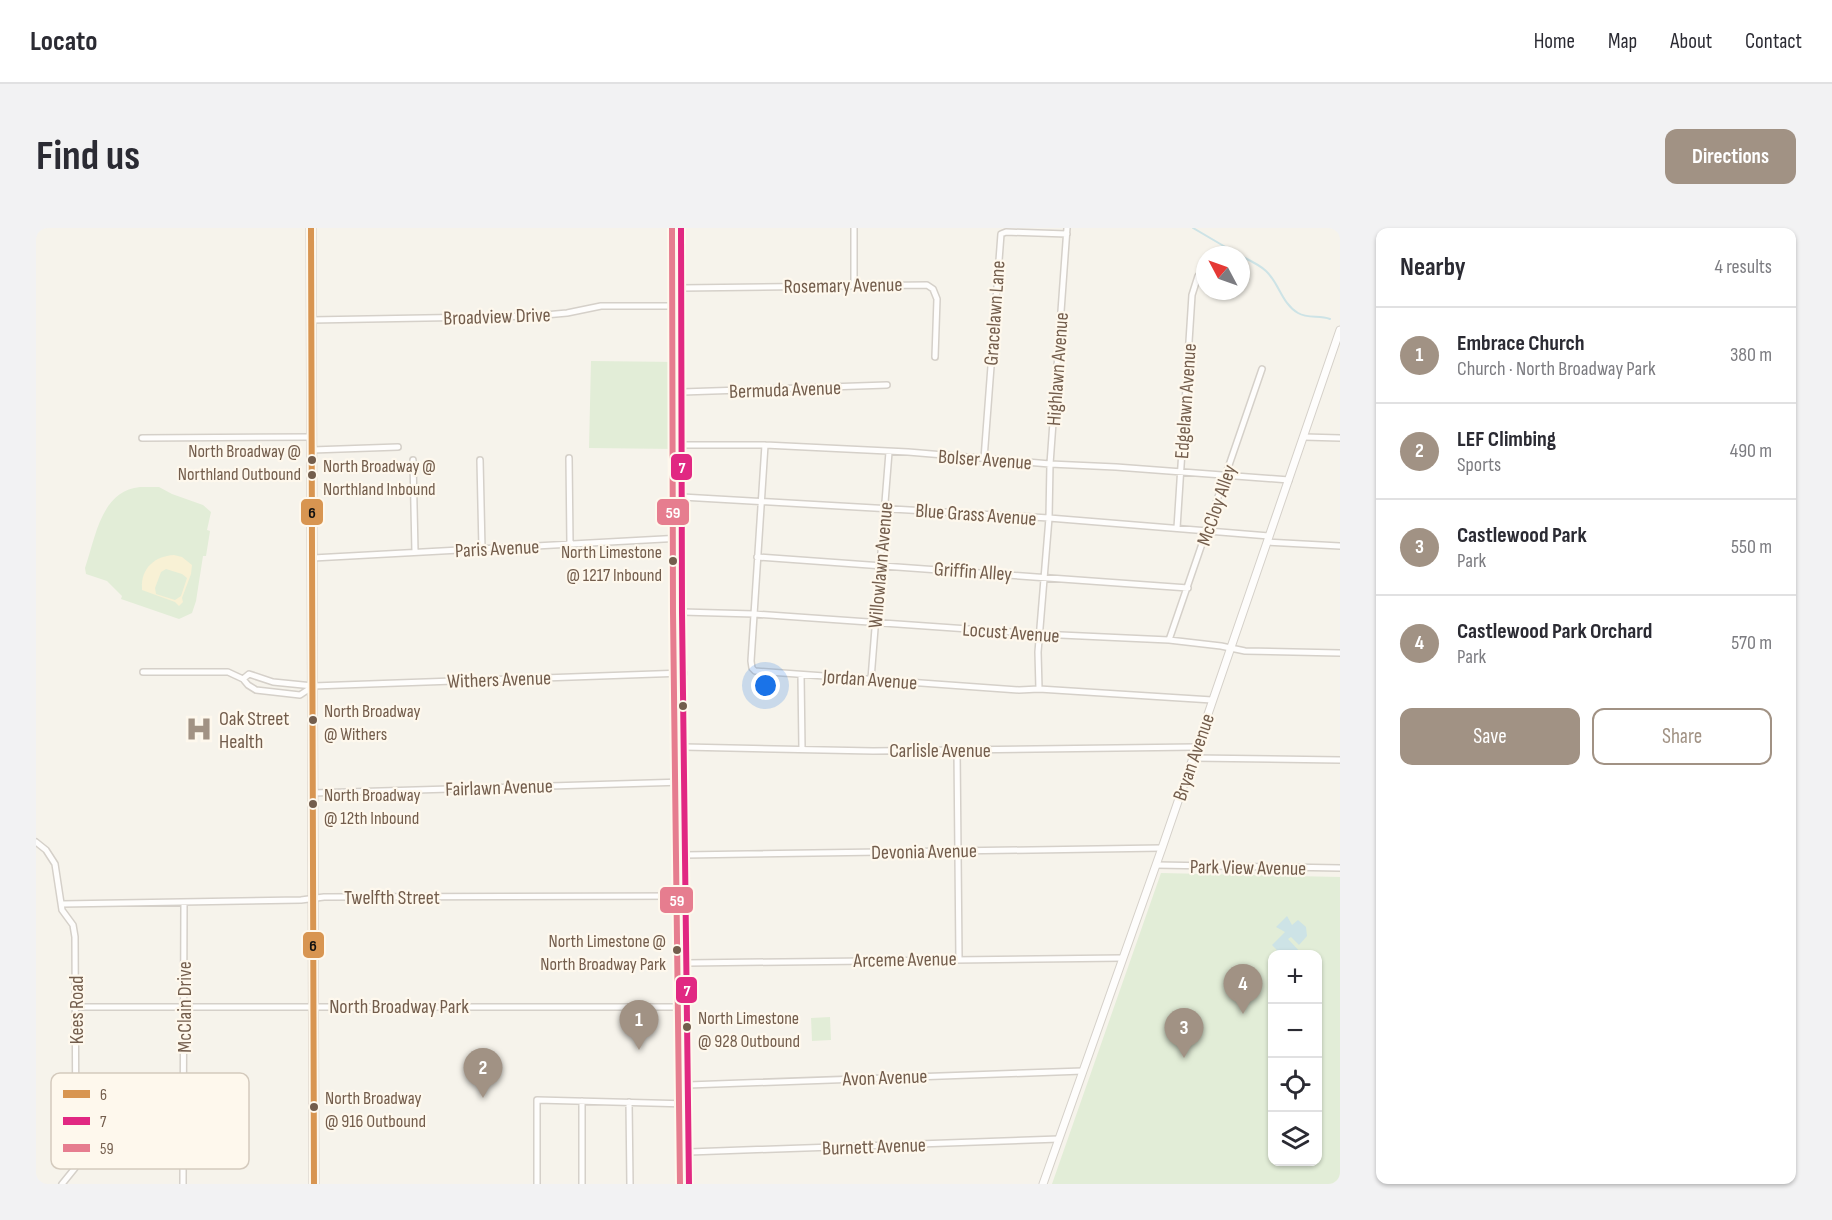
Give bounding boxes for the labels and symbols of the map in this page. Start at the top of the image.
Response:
north arrow [1196,246,1250,300]
street label: Gracelawn Lane [979,260,1011,366]
street label: Rosemary Avenue [783,273,903,299]
street label: Broadview Drive [443,303,551,331]
street label: Highlawn Avenue [1042,312,1074,427]
street label: Edgelawn Avenue [1170,343,1202,460]
street label: Bermuda Avenue [729,376,841,404]
place label: North Broadway @ Northland Outbound [178,441,301,485]
street label: Bolser Avenue [937,445,1033,475]
line badge: 7 [670,453,693,481]
marker: North Broadway @ Northland Outbound [306,454,318,466]
place label: North Broadway @ Northland Inbound [323,456,436,500]
text: 7 [679,459,686,478]
street label: McCloy Alley [1192,461,1242,549]
marker: North Broadway @ Northland Inbound [306,469,318,481]
line badge: 6 [300,498,324,526]
line badge: 59 [656,498,690,526]
street label: Blue Grass Avenue [914,499,1037,531]
street label: Willowlawn Avenue [864,501,898,629]
text: 6 [308,504,316,523]
text: 59 [666,504,680,523]
street label: Paris Avenue [454,535,540,563]
place label: North Limestone @ 1217 Inbound [561,542,662,586]
marker: North Limestone @ 1217 Inbound [667,555,679,567]
street label: Griffin Alley [933,557,1013,587]
street label: Locust Avenue [962,618,1060,648]
street label: Jordan Avenue [821,665,918,695]
street label: Withers Avenue [447,666,551,694]
your location [751,671,780,700]
unlabelled marker [677,700,689,712]
place label: North Broadway @ Withers [324,701,421,745]
place label: Oak Street Health [219,707,289,754]
street label: Bryan Avenue [1168,711,1220,804]
hospital icon: Oak Street Health [184,714,214,744]
marker: North Broadway @ Withers [307,714,319,726]
street label: Carlisle Avenue [889,739,991,763]
street label: Fairlawn Avenue [445,774,553,802]
place label: North Broadway @ 12th Inbound [324,785,421,829]
marker: North Broadway @ 12th Inbound [307,798,319,810]
street label: Devonia Avenue [871,839,977,865]
street label: Park View Avenue [1190,855,1306,881]
street label: Twelfth Street [344,886,440,910]
line badge: 59 [659,886,694,914]
text: 59 [670,892,684,911]
line badge: 6 [302,931,325,959]
place label: North Limestone @ North Broadway Park [540,931,666,975]
text: 6 [309,937,317,956]
marker: North Limestone @ North Broadway Park [671,944,683,956]
street label: Arceme Avenue [852,947,957,973]
street label: McClain Drive [173,961,197,1053]
pin: 4 [1224,964,1262,1014]
street label: Kees Road [65,976,89,1044]
line badge: 7 [675,976,698,1004]
text: 7 [684,982,691,1001]
street label: North Broadway Park [329,995,469,1019]
pin: 1 [620,1000,658,1050]
place label: North Limestone @ 928 Outbound [698,1008,800,1052]
pin: 3 [1164,1008,1204,1058]
marker: North Limestone @ 928 Outbound [681,1021,693,1033]
pin: 2 [464,1048,502,1098]
street label: Avon Avenue [841,1065,928,1092]
legend [51,1073,249,1169]
text: 6 [100,1086,107,1105]
place label: North Broadway @ 916 Outbound [325,1088,426,1132]
marker: North Broadway @ 916 Outbound [308,1101,320,1113]
text: 7 [100,1113,107,1132]
street label: Burnett Avenue [822,1133,926,1161]
text: 59 [100,1140,114,1159]

